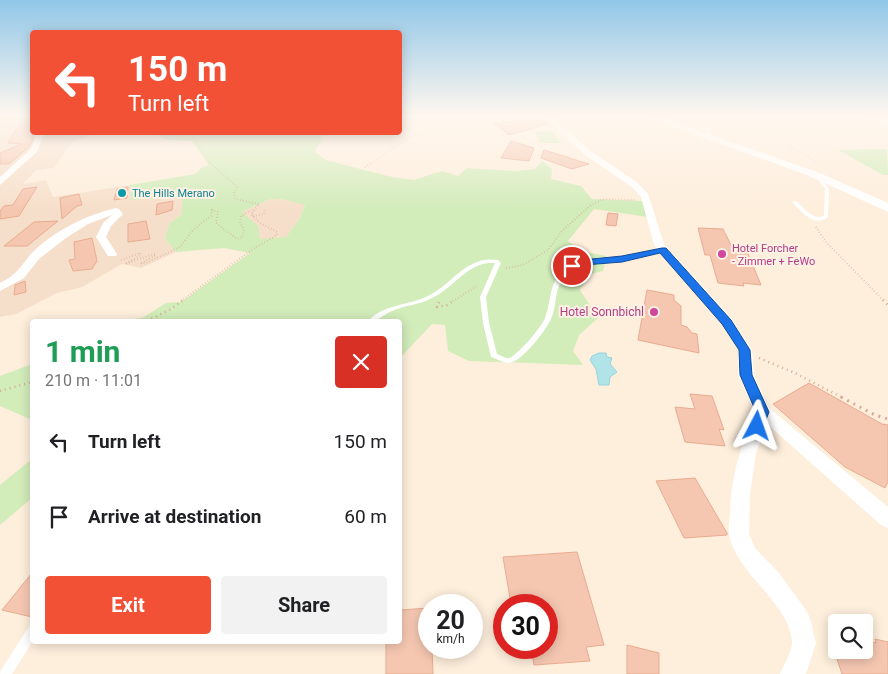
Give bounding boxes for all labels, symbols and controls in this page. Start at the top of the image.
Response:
text: 150 m [128,49,227,90]
icon: left [45,50,110,115]
text: Turn left [128,91,209,116]
marker: The Hills Merano [116,187,128,199]
place label: The Hills Merano [132,187,215,200]
place label: Hotel Forcher - Zimmer + FeWo [732,242,815,268]
pin [551,245,593,287]
marker: Hotel Forcher - Zimmer + FeWo [716,248,728,260]
icon: arrive [558,252,586,280]
place label: Hotel Sonnbichl [560,305,644,319]
marker: Hotel Sonnbichl [648,306,660,318]
text: 1 min [45,334,120,369]
button: close [335,336,387,388]
text: 210 m · 11:01 [45,371,142,390]
position arrow [730,399,782,451]
icon: left [45,428,73,456]
text: Turn left [88,430,161,453]
text: 150 m [334,430,387,453]
icon: arrive [45,503,73,531]
text: Arrive at destination [88,505,261,528]
text: 60 m [344,505,387,528]
button: Exit [45,576,211,634]
button: Share [221,576,387,634]
speed limit sign: 30 [493,594,558,659]
text: 20 [436,606,465,635]
map controls [828,614,873,659]
button: search [828,614,873,659]
text: km/h [436,632,465,646]

